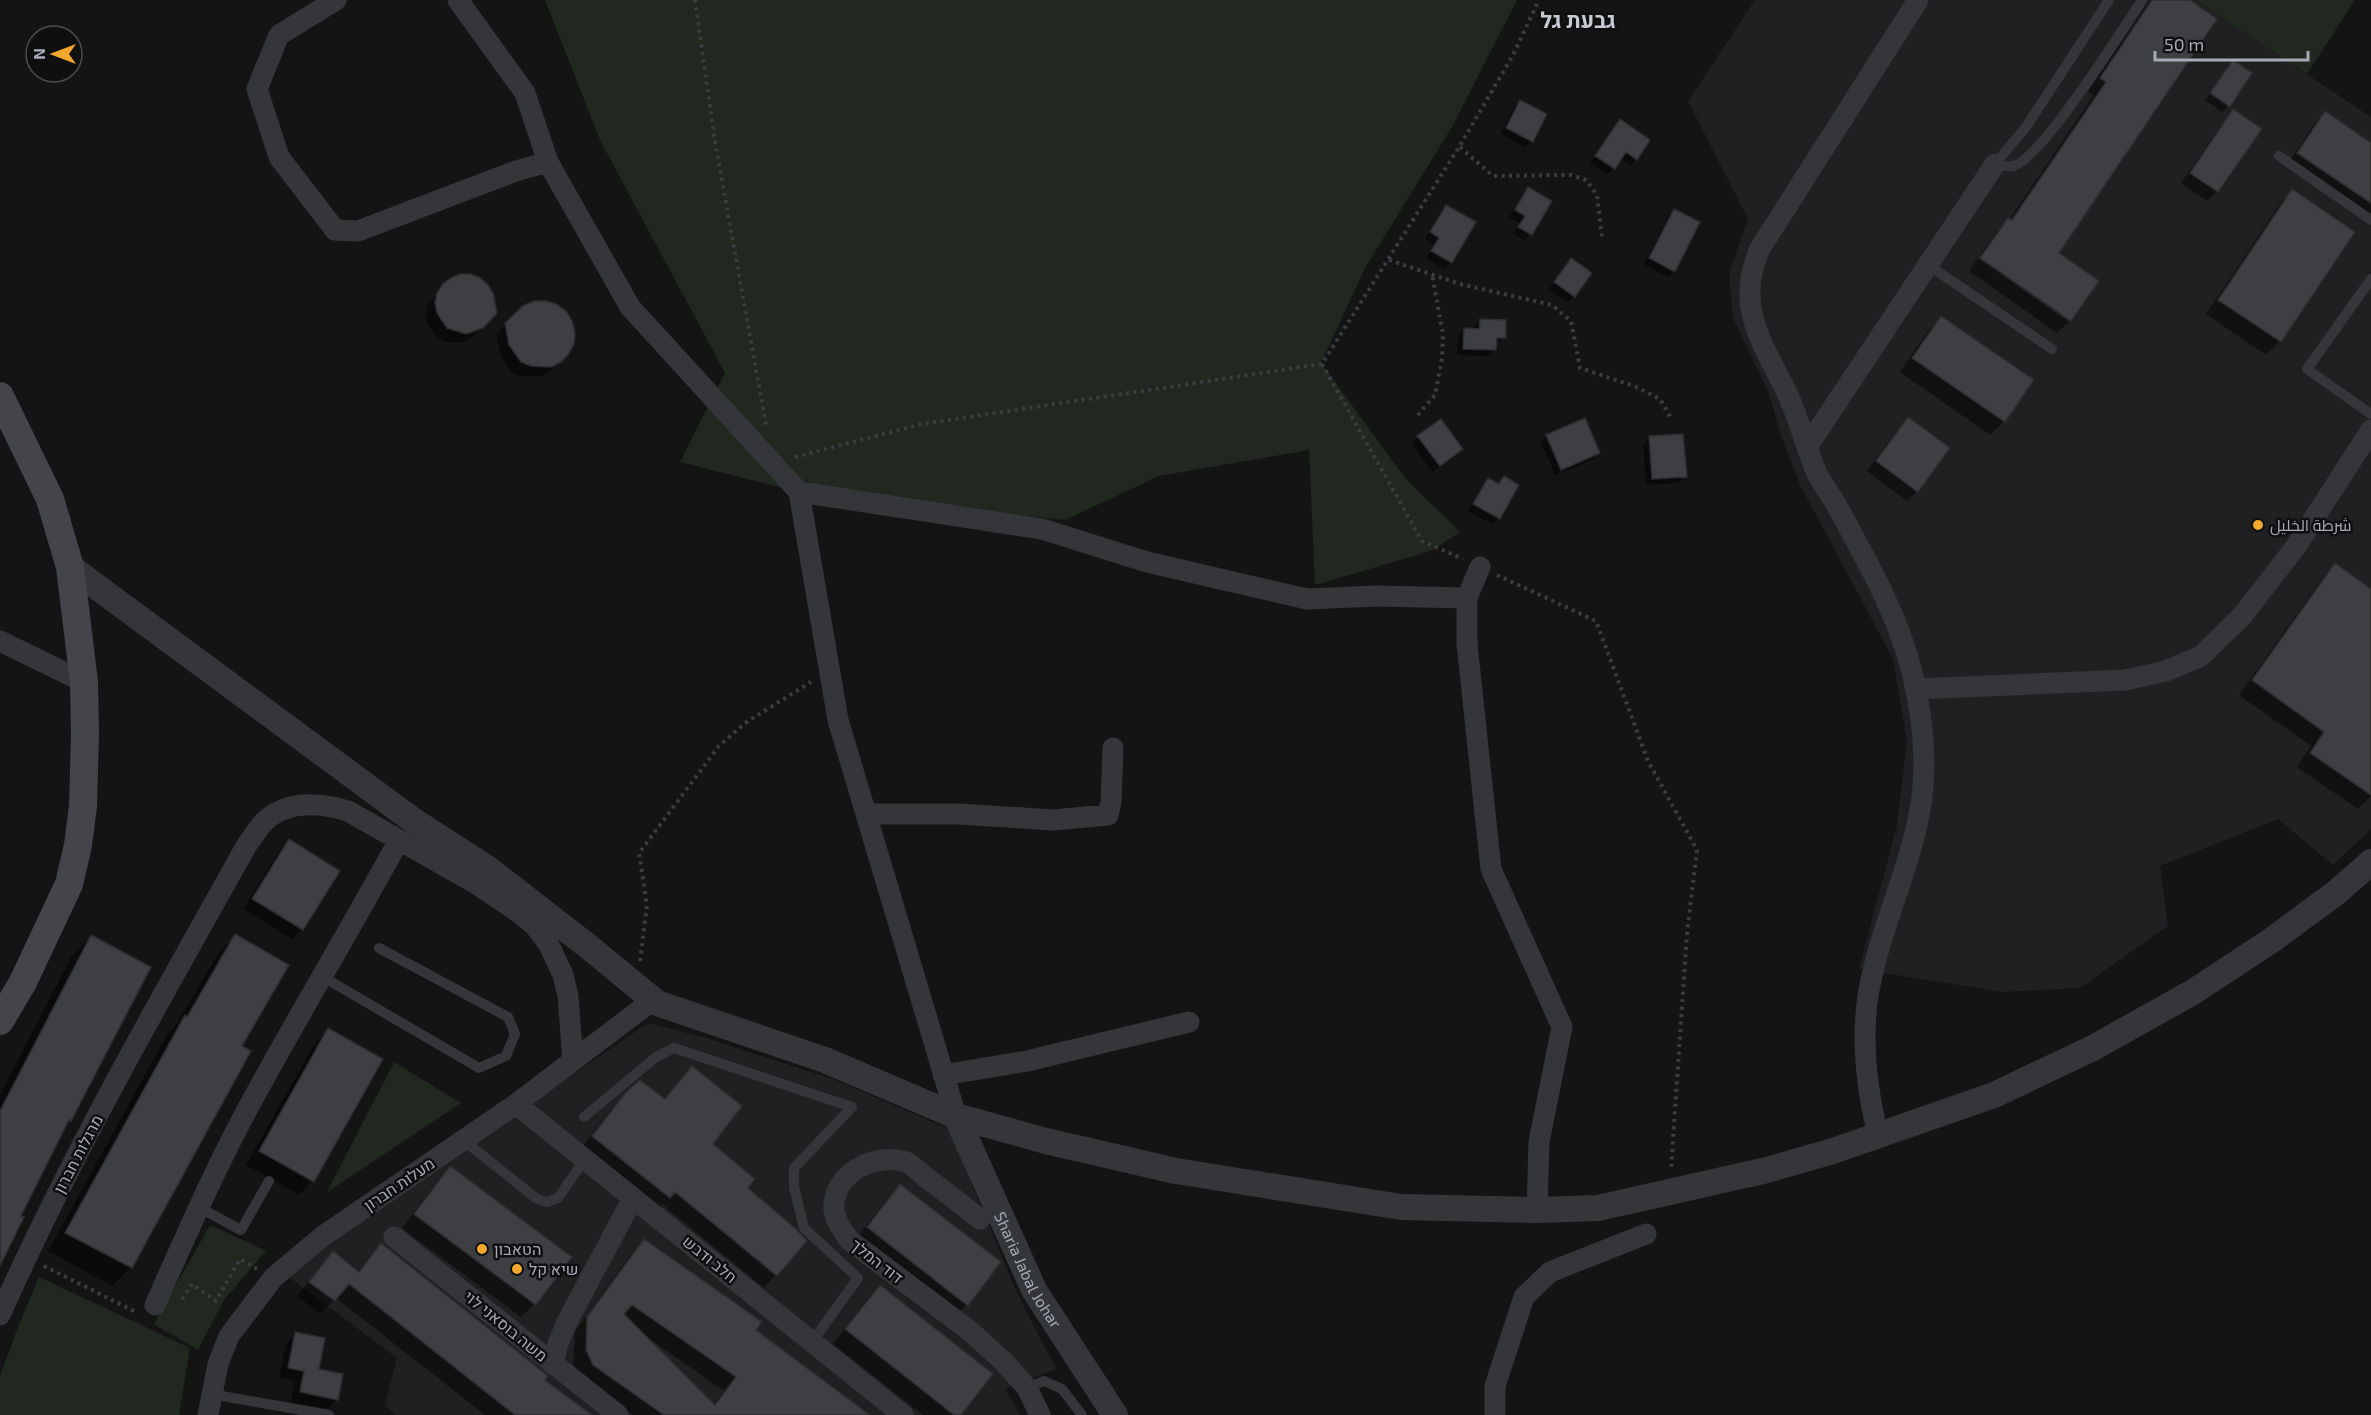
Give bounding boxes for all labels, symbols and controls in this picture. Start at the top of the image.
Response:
district label: גבעת גל [1540,6,1616,32]
north arrow [24,24,84,84]
scale bar [2155,24,2308,62]
text: 50 m [2164,33,2204,55]
text: N [29,48,48,60]
place label: شرطة الخليل [2270,515,2352,536]
marker: شرطة الخليل [2251,518,2265,532]
street label: מרגלות חברון [49,1111,106,1196]
street label: מעלות חברון [360,1153,438,1214]
street label: Sharia Jabal Johar [991,1208,1066,1332]
street label: חלב ודבש [679,1231,741,1286]
street label: דוד המלך [848,1234,907,1287]
place label: הטאבון [494,1239,541,1258]
marker: הטאבון [475,1242,489,1256]
place label: שיא קל [529,1259,579,1278]
marker: שיא קל [510,1262,524,1276]
street label: משה בוסאני לוי [461,1286,552,1365]

